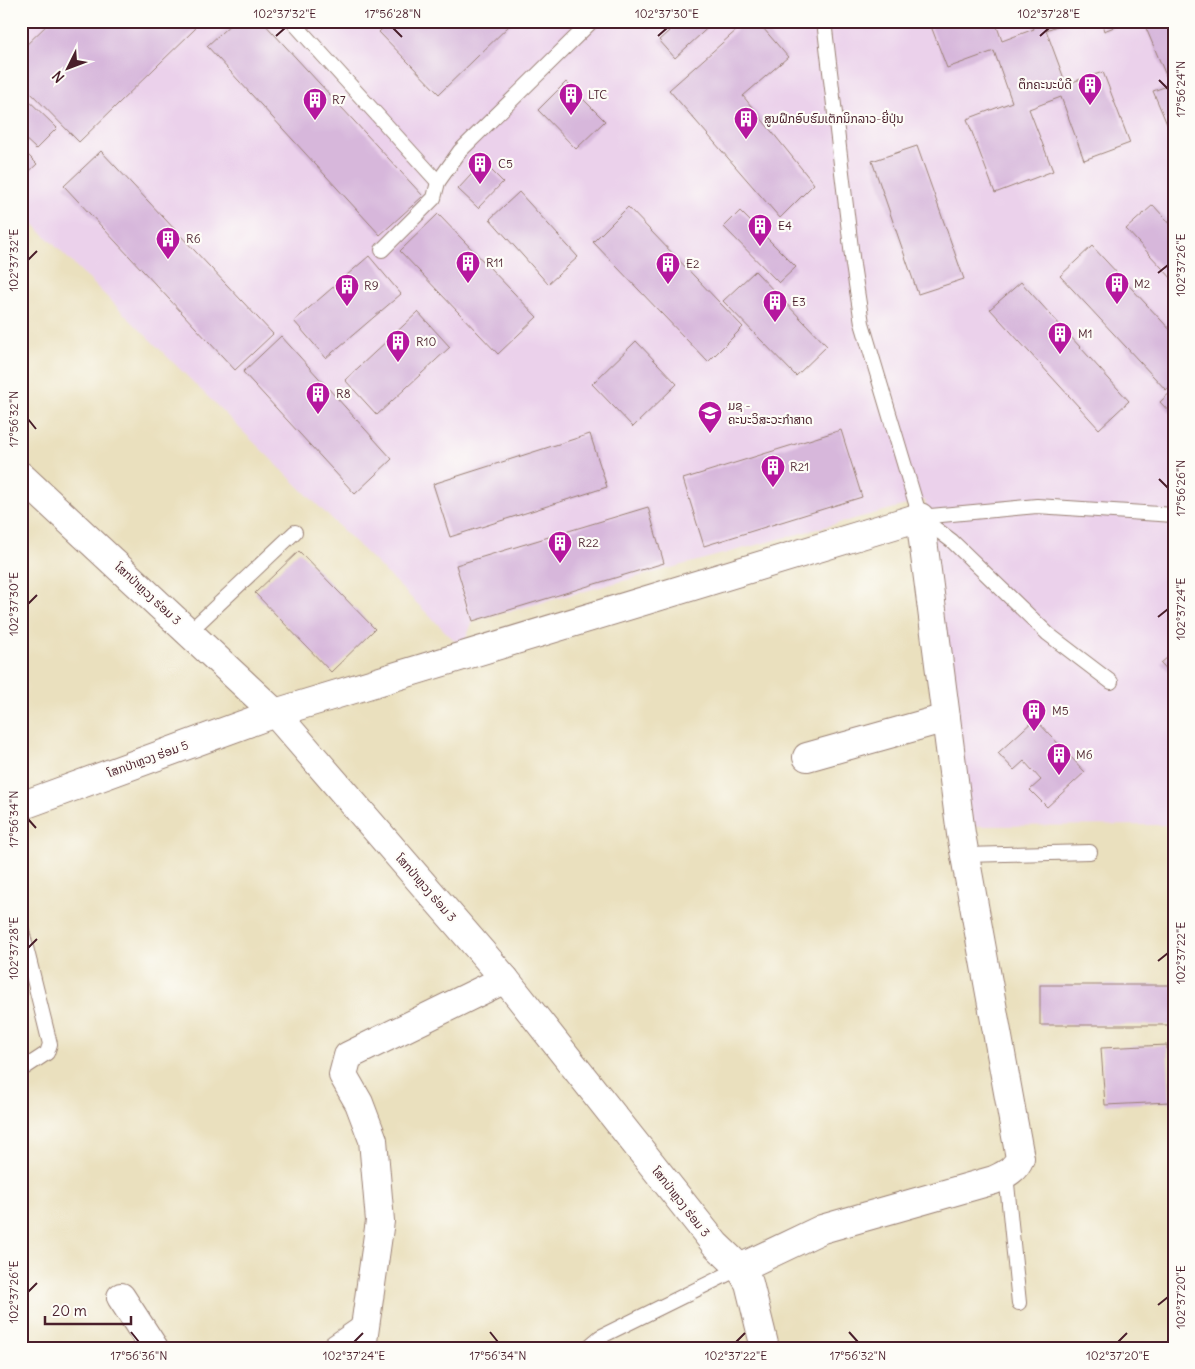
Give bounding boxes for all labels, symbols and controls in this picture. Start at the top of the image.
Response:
text: 102°37'32"E [254,6,316,21]
text: 17°56'28"N [365,6,421,21]
text: 102°37'30"E [635,6,699,21]
text: 102°37'28"E [1018,6,1080,21]
north arrow [42,42,92,92]
text: 17°56'24"N [1173,61,1188,117]
text: N [48,67,68,86]
building icon: ຕຶກຄະນະບໍດີ [1077,72,1103,106]
place label: ຕຶກຄະນະບໍດີ [1018,77,1072,92]
building icon: LTC [558,82,584,116]
building icon: R7 [302,87,328,121]
place label: LTC [588,87,607,102]
place label: R7 [332,92,346,107]
building icon: ສູນຝຶກອົບຮົມເຕັກນິກລາວ-ຍີ່ປຸ່ນ [733,106,759,140]
place label: ສູນຝຶກອົບຮົມເຕັກນິກລາວ-ຍີ່ປຸ່ນ [764,109,904,127]
building icon: C5 [467,151,493,185]
place label: C5 [498,156,513,171]
building icon: E4 [747,213,773,247]
place label: E4 [778,218,792,233]
building icon: R6 [155,226,181,260]
text: 102°37'32"E [6,229,21,291]
place label: R6 [186,231,201,246]
text: 102°37'26"E [1173,234,1188,296]
building icon: R11 [455,250,481,284]
building icon: E2 [655,251,681,285]
place label: R11 [486,255,503,270]
place label: E2 [686,256,700,271]
building icon: M2 [1104,271,1130,305]
building icon: R9 [334,273,360,307]
place label: M2 [1134,276,1151,291]
place label: R9 [364,278,379,293]
building icon: E3 [762,289,788,323]
place label: E3 [792,294,806,309]
building icon: M1 [1047,321,1073,355]
place label: M1 [1078,326,1093,341]
building icon: R10 [385,329,411,363]
place label: R10 [416,334,436,349]
building icon: R8 [305,381,331,415]
place label: R8 [336,386,351,401]
text: 17°56'32"N [6,391,21,447]
place label: ມຊ - ຄະນະວິສະວະກຳສາດ [728,398,813,427]
school or university icon: ມຊ - ຄະນະວິສະວະກຳສາດ [697,400,723,434]
building icon: R21 [760,454,786,488]
place label: R21 [790,459,809,474]
text: 17°56'26"N [1173,460,1188,516]
building icon: R22 [547,530,573,564]
place label: R22 [578,535,599,550]
street label: ໂສກປ່າຫຼວງ ຮ່ອມ 3 [112,559,184,628]
text: 102°37'30"E [6,572,21,636]
text: 102°37'24"E [1173,578,1188,640]
building icon: M5 [1021,698,1047,732]
place label: M5 [1052,703,1069,718]
street label: ໂສກປ່າຫຼວງ ຮ່ອມ 5 [105,737,190,780]
building icon: M6 [1046,742,1072,776]
place label: M6 [1076,747,1093,762]
text: 17°56'34"N [6,791,21,847]
street label: ໂສກປ່າຫຼວງ ຮ່ອມ 3 [392,850,460,925]
text: 102°37'28"E [6,917,21,979]
text: 102°37'22"E [1173,922,1188,984]
street label: ໂສກປ່າຫຼວງ ຮ່ອມ 3 [649,1163,713,1240]
text: 102°37'26"E [6,1261,21,1323]
text: 102°37'20"E [1173,1265,1188,1329]
scale bar [45,1294,131,1326]
text: 20 m [52,1301,87,1320]
text: 17°56'36"N [111,1348,167,1363]
text: 102°37'24"E [323,1348,385,1363]
text: 17°56'34"N [470,1348,526,1363]
text: 102°37'22"E [705,1348,767,1363]
text: 17°56'32"N [830,1348,886,1363]
text: 102°37'20"E [1086,1348,1150,1363]

